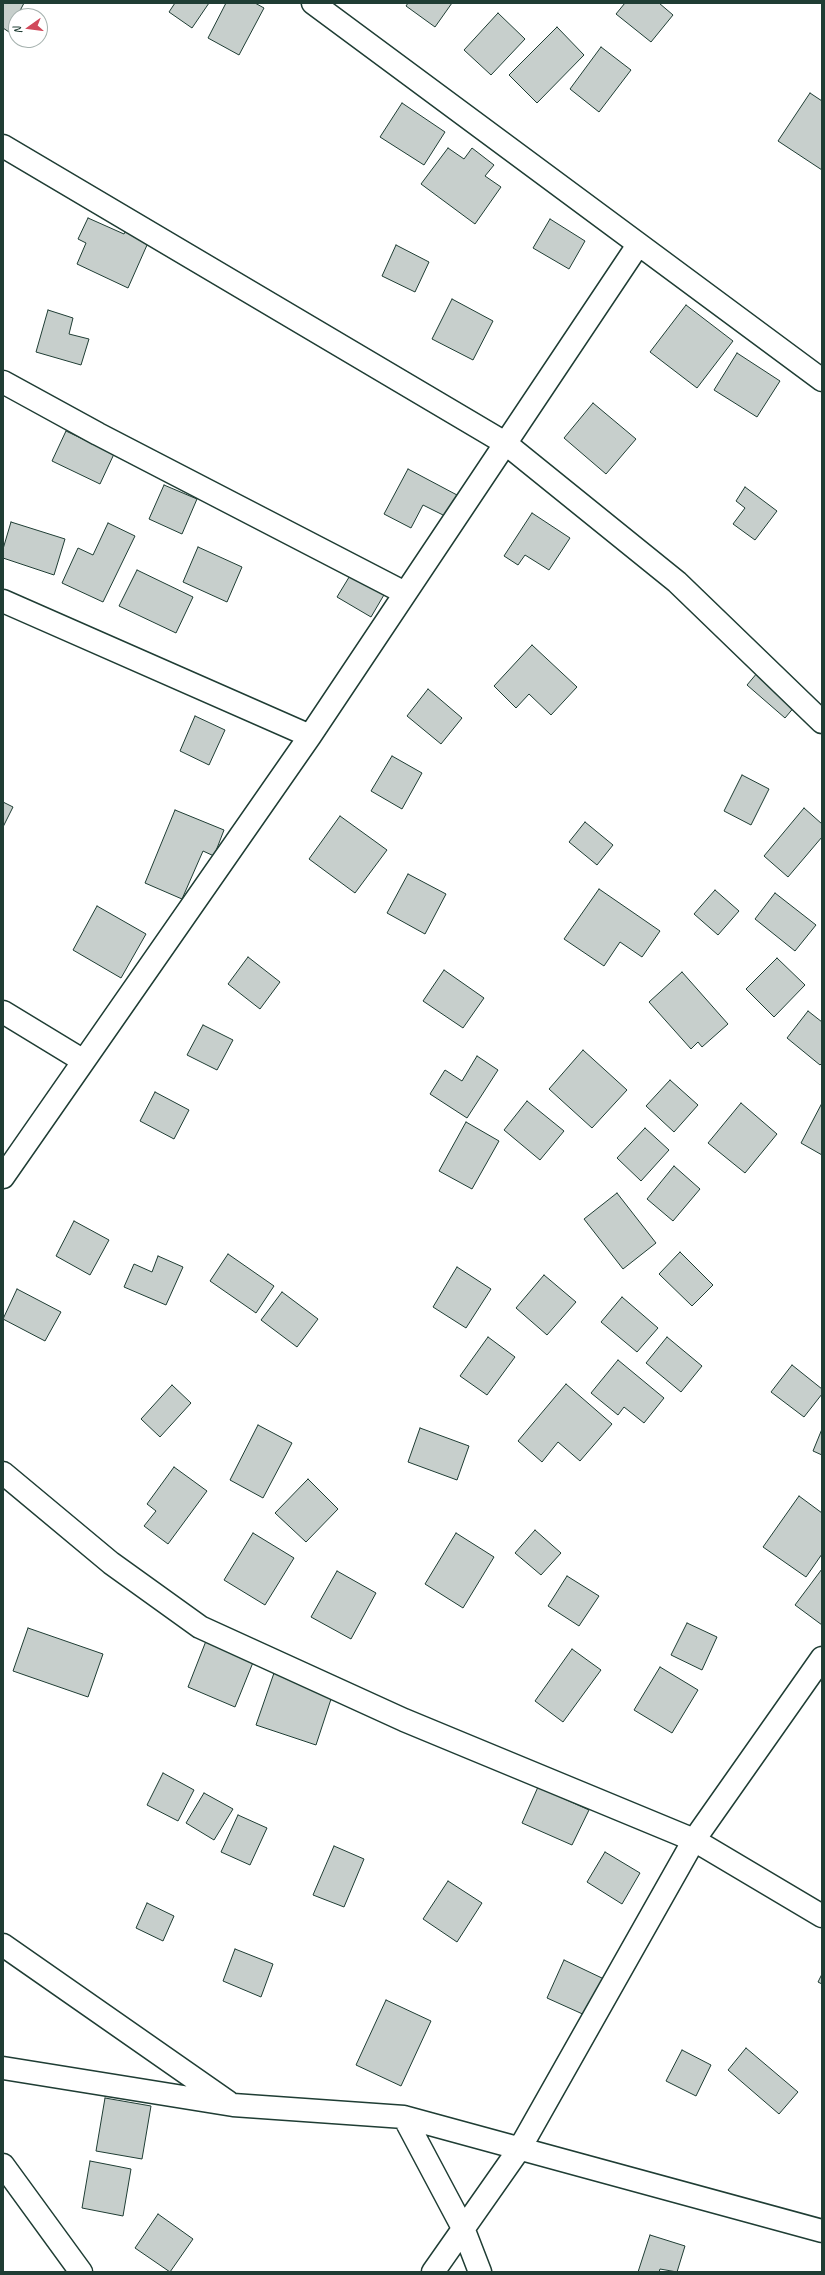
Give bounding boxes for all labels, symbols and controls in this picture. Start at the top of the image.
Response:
north arrow [8,8,48,48]
text: N [10,26,25,36]

